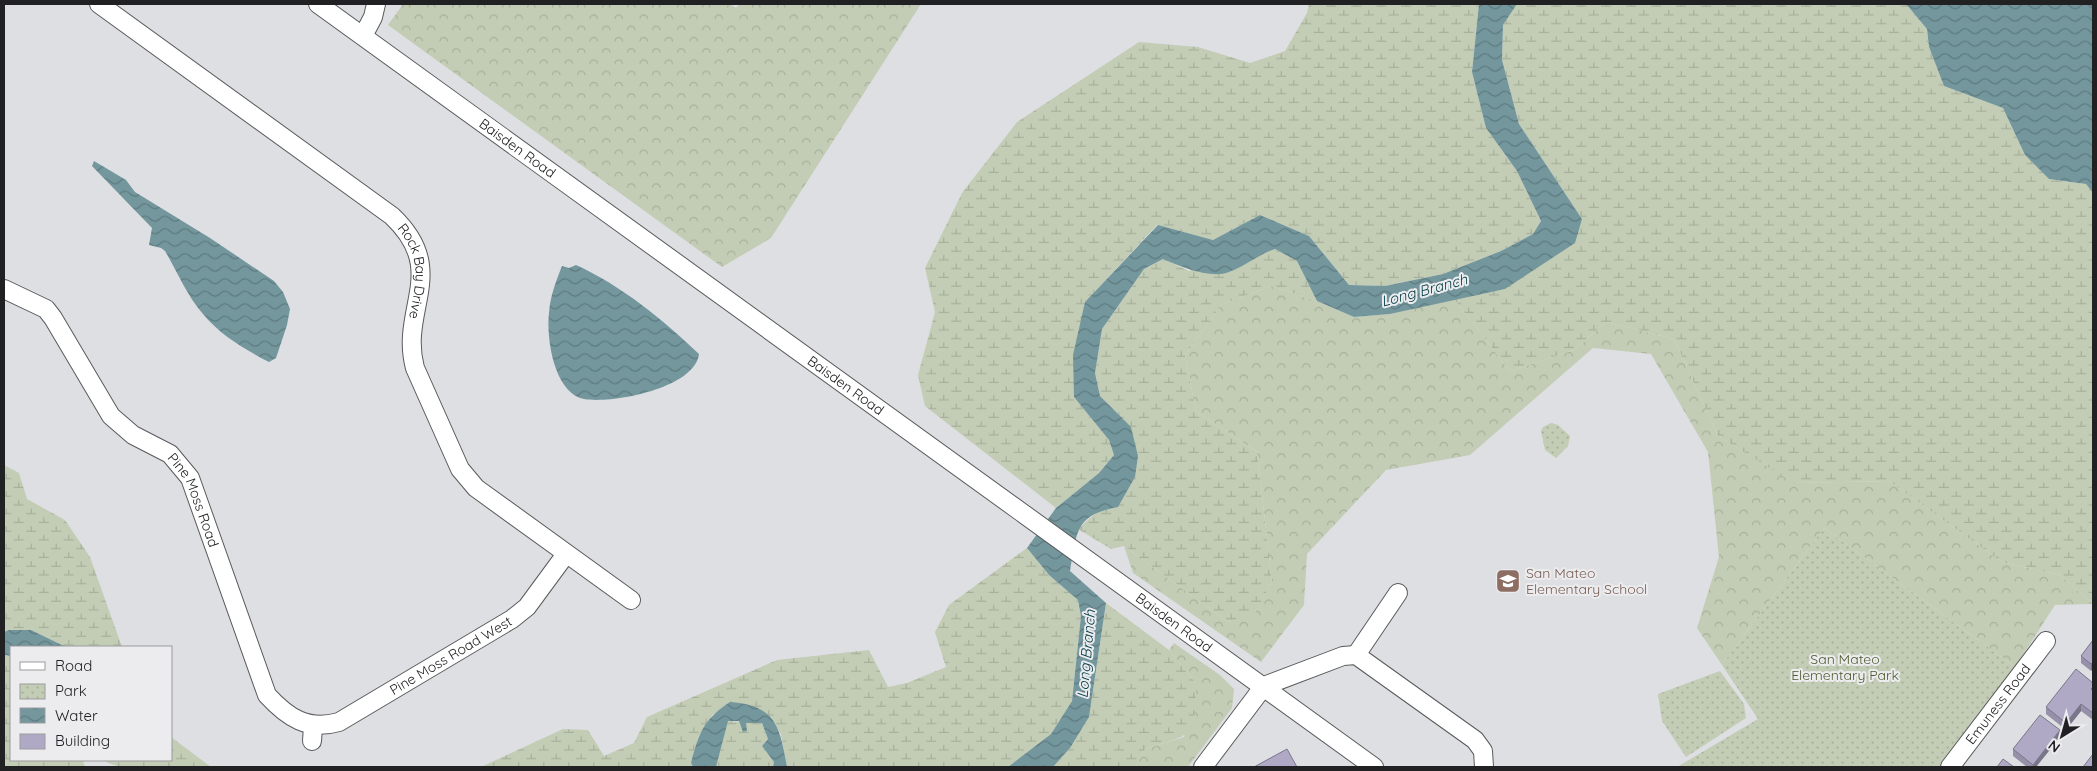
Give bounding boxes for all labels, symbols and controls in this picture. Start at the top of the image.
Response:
street label: Baisden Road [476,114,559,182]
street label: Rock Bay Drive [394,220,430,321]
water label: Long Branch [1379,269,1470,311]
street label: Baisden Road [804,352,888,419]
street label: Pine Moss Road [164,449,223,550]
place label: San Mateo Elementary School [1526,564,1647,598]
school or university icon: San Mateo Elementary School [1495,568,1521,594]
street label: Baisden Road [1132,589,1216,656]
water label: Long Branch [1073,609,1099,699]
street label: Pine Moss Road West [386,612,515,699]
legend [10,646,172,761]
park label: San Mateo Elementary Park [1791,650,1899,684]
text: Road [55,656,92,675]
street label: Emuness Road [1961,660,2034,748]
text: Park [55,681,87,700]
text: Water [55,706,98,725]
north arrow [2037,711,2087,761]
text: Building [55,731,110,750]
text: N [2045,736,2064,757]

